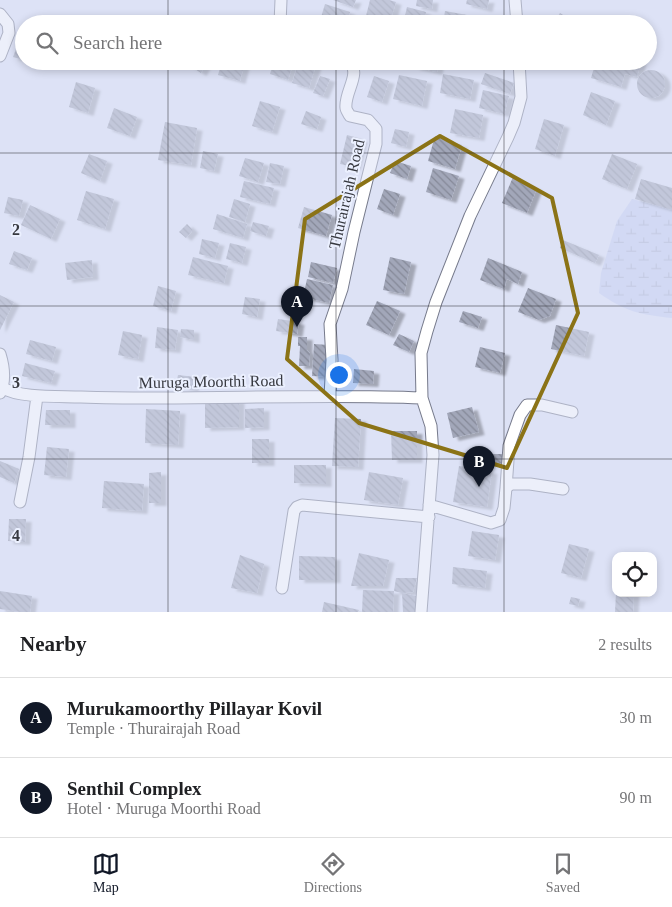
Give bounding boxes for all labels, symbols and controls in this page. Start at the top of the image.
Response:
search box [15,15,657,70]
icon: search [33,29,61,57]
text: Search here [73,32,162,53]
street label: Thurairajah Road [326,137,368,251]
text: 2 [12,221,20,238]
pin: A [281,286,313,327]
your location [326,362,352,388]
street label: Muruga Moorthi Road [138,372,284,392]
text: 3 [12,374,20,391]
pin: B [463,446,495,487]
text: 4 [12,527,20,544]
map controls [612,552,657,597]
button: locate [612,552,657,597]
text: Nearby [20,632,87,656]
text: 2 results [598,636,652,653]
text: Murukamoorthy Pillayar Kovil [67,698,322,719]
text: A [30,709,42,726]
text: 30 m [620,709,652,726]
text: Temple · Thurairajah Road [67,720,240,737]
text: Senthil Complex [67,778,202,799]
text: B [31,789,41,806]
text: 90 m [620,789,652,806]
text: Hotel · Muruga Moorthi Road [67,800,261,817]
tab: Map [92,850,120,896]
tab: Directions [304,850,362,896]
tab: Saved [546,850,580,896]

